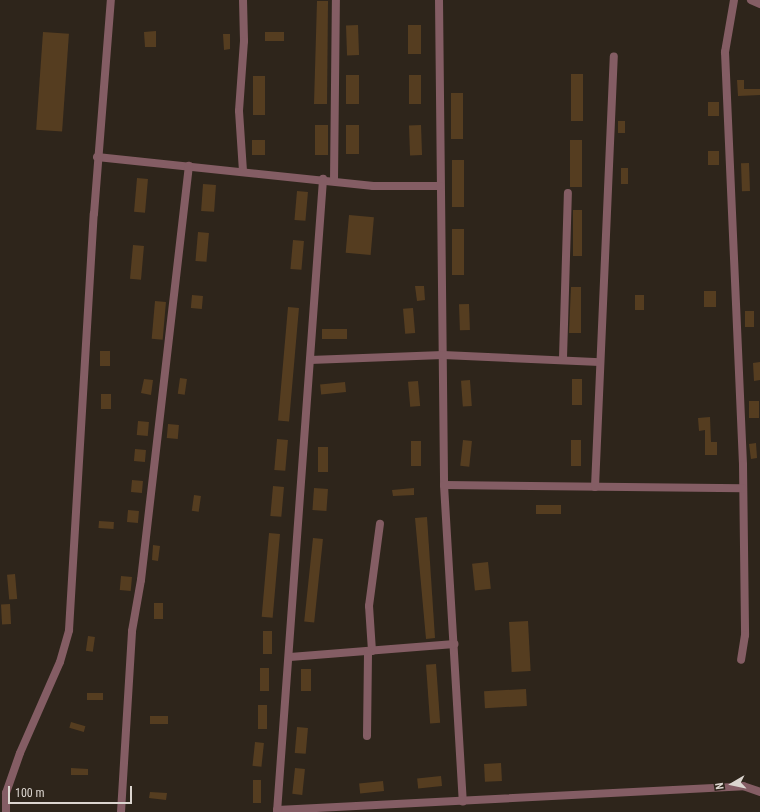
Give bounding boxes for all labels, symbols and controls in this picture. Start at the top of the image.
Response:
north arrow [712,764,752,804]
scale bar [10,778,134,804]
text: N [713,782,727,790]
text: 100 m [15,786,45,800]

